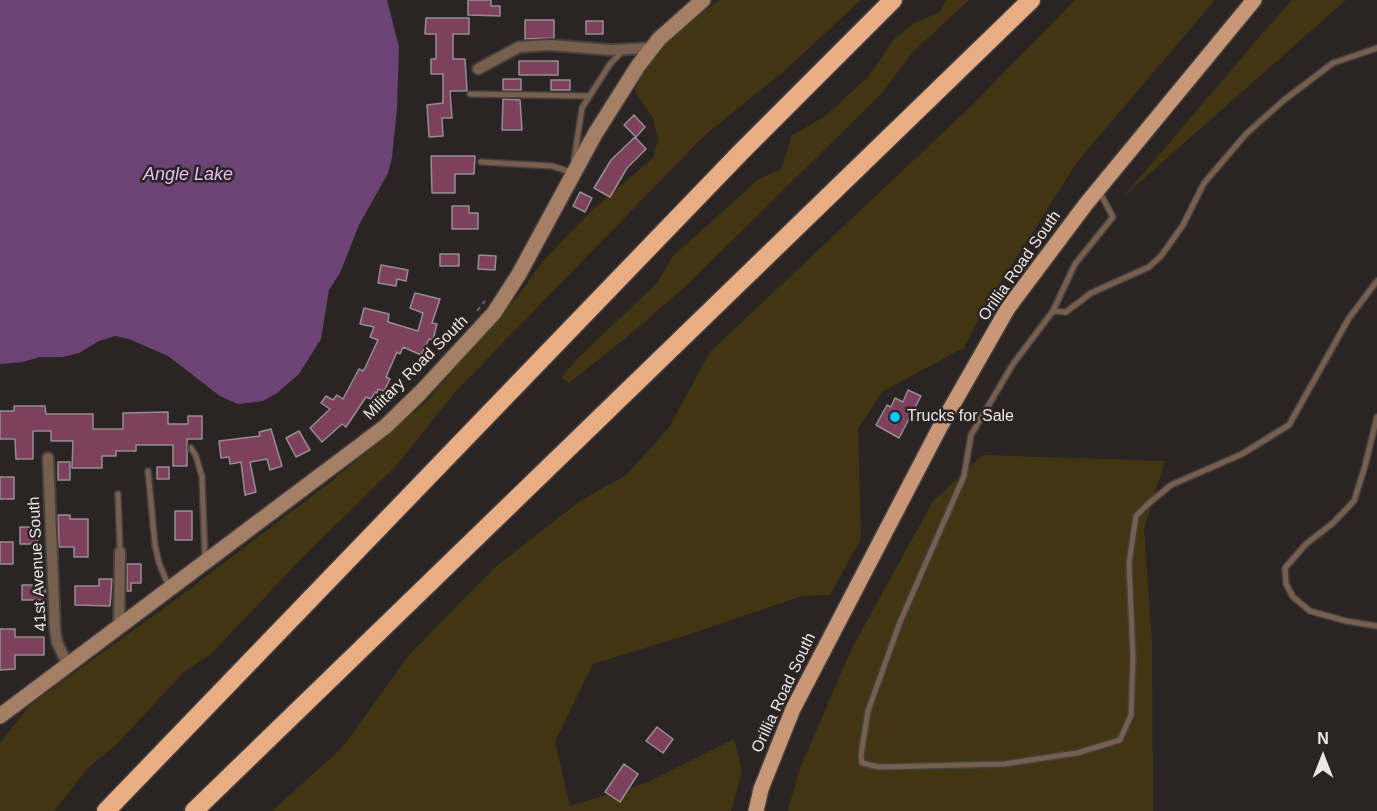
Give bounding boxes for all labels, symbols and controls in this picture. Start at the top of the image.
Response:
water label: Angle Lake [143,164,233,186]
street label: Orillia Road South [975,207,1065,325]
street label: Military Road South [360,312,472,424]
place label: Trucks for Sale [907,407,1014,427]
marker: Trucks for Sale [888,410,902,424]
street label: 41st Avenue South [25,496,51,632]
street label: Orillia Road South [748,630,820,756]
north arrow [1293,727,1353,787]
text: N [1317,730,1329,747]

